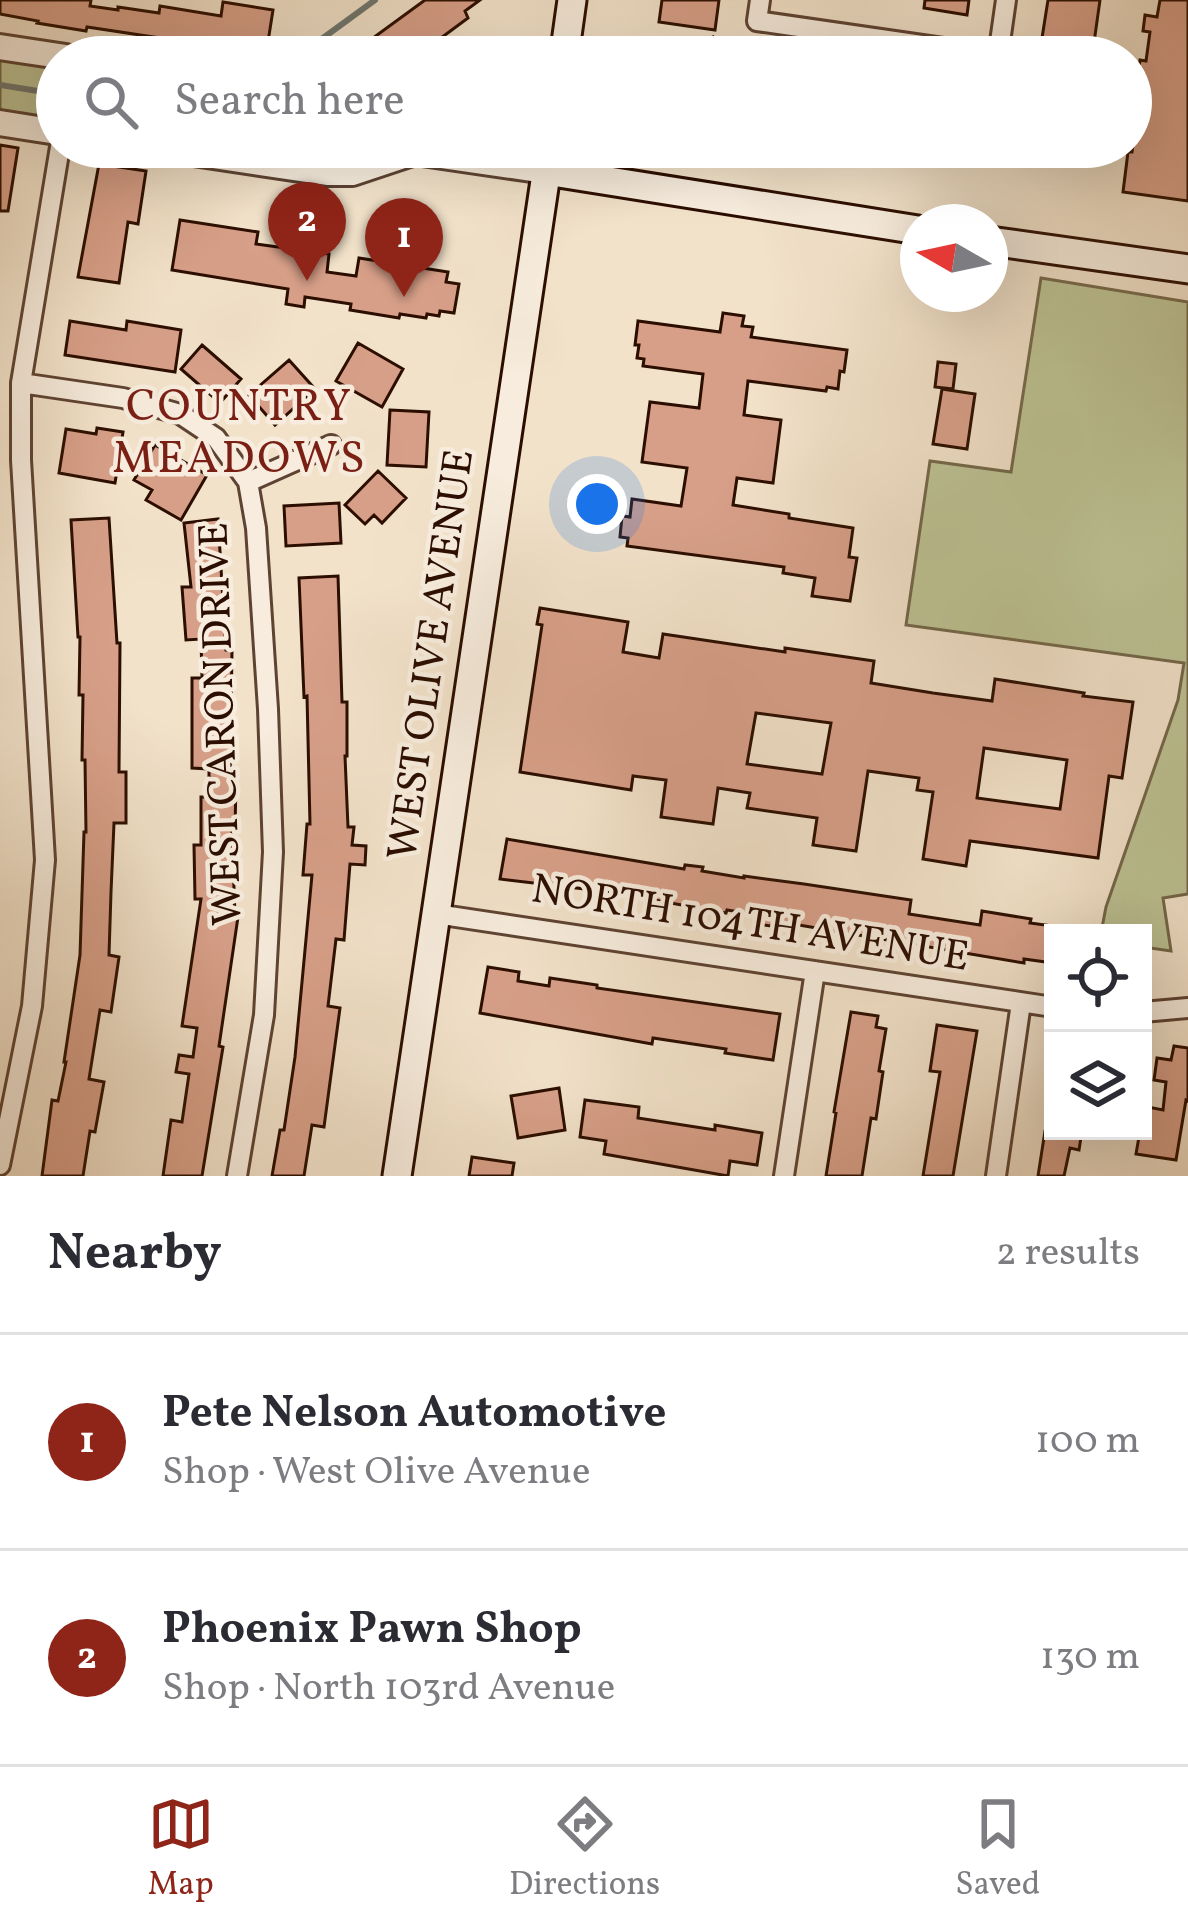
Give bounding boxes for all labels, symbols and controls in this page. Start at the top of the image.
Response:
search box [36,36,1152,168]
icon: search [78,69,144,135]
text: Search here [174,71,405,134]
pin: 2 [268,182,346,281]
pin: 1 [365,198,443,297]
north arrow [900,204,1008,312]
district label: COUNTRY MEADOWS [112,377,368,492]
street label: WEST OLIVE AVENUE [375,446,491,864]
your location [567,474,627,534]
street label: WEST CARON DRIVE [186,521,260,927]
street label: NORTH 104TH AVENUE [527,861,973,989]
map controls [1044,924,1152,1140]
button: locate [1044,924,1152,1032]
button: layers [1044,1032,1152,1140]
text: Nearby [48,1219,222,1290]
text: 2 results [996,1227,1140,1281]
text: Pete Nelson Automotive [162,1383,666,1446]
text: 1 [79,1415,95,1469]
text: 100 m [1035,1415,1140,1469]
text: Shop · West Olive Avenue [162,1446,591,1500]
text: Phoenix Pawn Shop [162,1599,582,1662]
text: 2 [77,1631,97,1685]
text: 130 m [1040,1631,1140,1685]
text: Shop · North 103rd Avenue [162,1662,615,1716]
tab: Map [148,1791,214,1909]
tab: Directions [509,1791,660,1909]
tab: Saved [955,1791,1040,1909]

